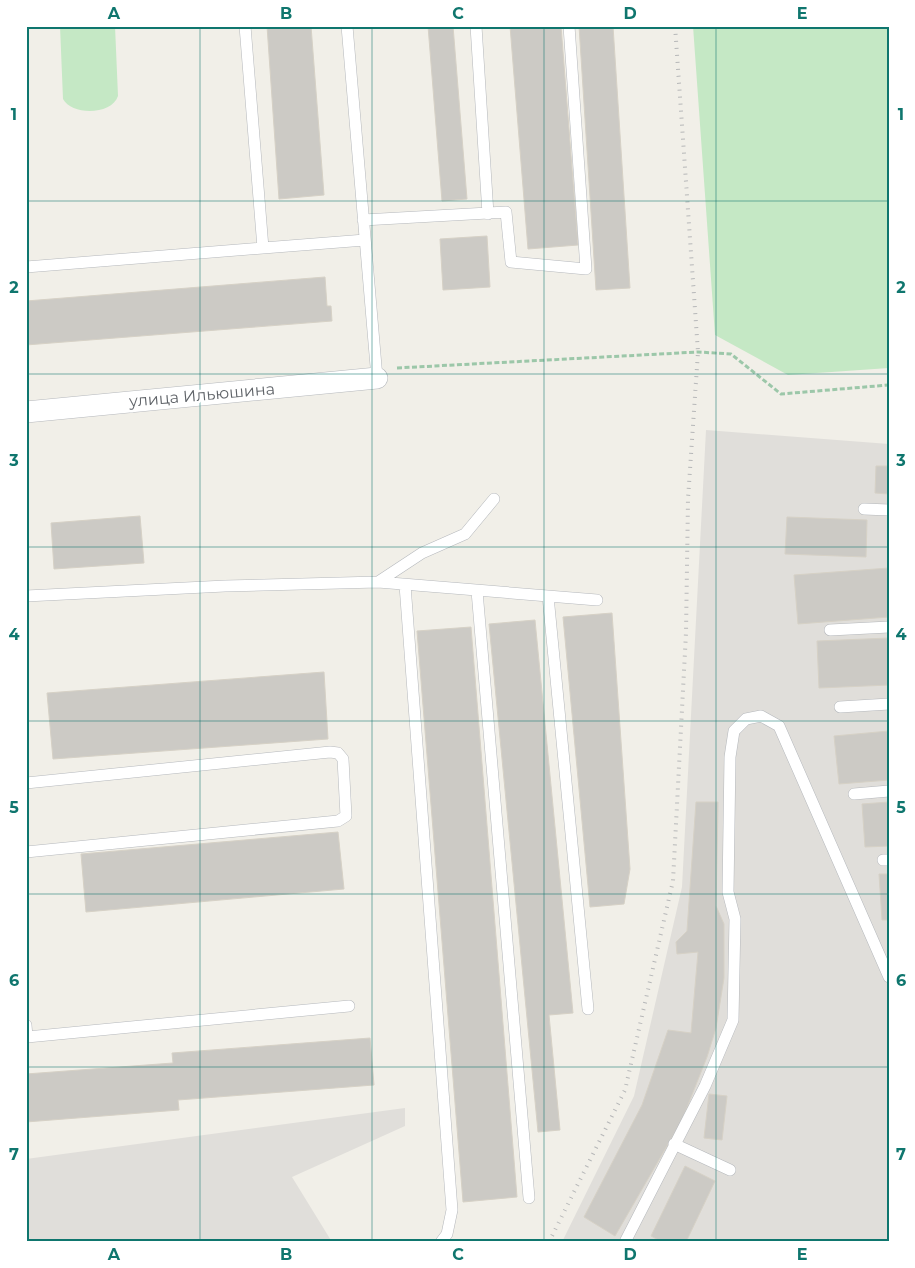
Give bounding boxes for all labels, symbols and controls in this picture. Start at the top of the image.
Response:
text: A [107,4,121,23]
text: B [280,4,292,23]
text: C [452,4,464,23]
text: D [623,4,637,23]
text: E [797,4,807,23]
text: 1 [11,105,17,124]
text: 1 [898,105,904,124]
text: 2 [9,278,19,297]
text: 2 [896,278,906,297]
street label: улица Ильюшина [127,379,276,411]
text: 3 [8,451,19,470]
text: 3 [895,451,906,470]
text: 4 [8,625,20,644]
text: 4 [895,625,907,644]
text: 5 [9,798,19,817]
text: 5 [896,798,906,817]
text: 6 [9,971,19,990]
text: 6 [896,971,906,990]
text: 7 [9,1145,19,1164]
text: 7 [896,1145,906,1164]
text: A [107,1245,121,1264]
text: B [280,1245,292,1264]
text: C [452,1245,464,1264]
text: D [623,1245,637,1264]
text: E [797,1245,807,1264]

